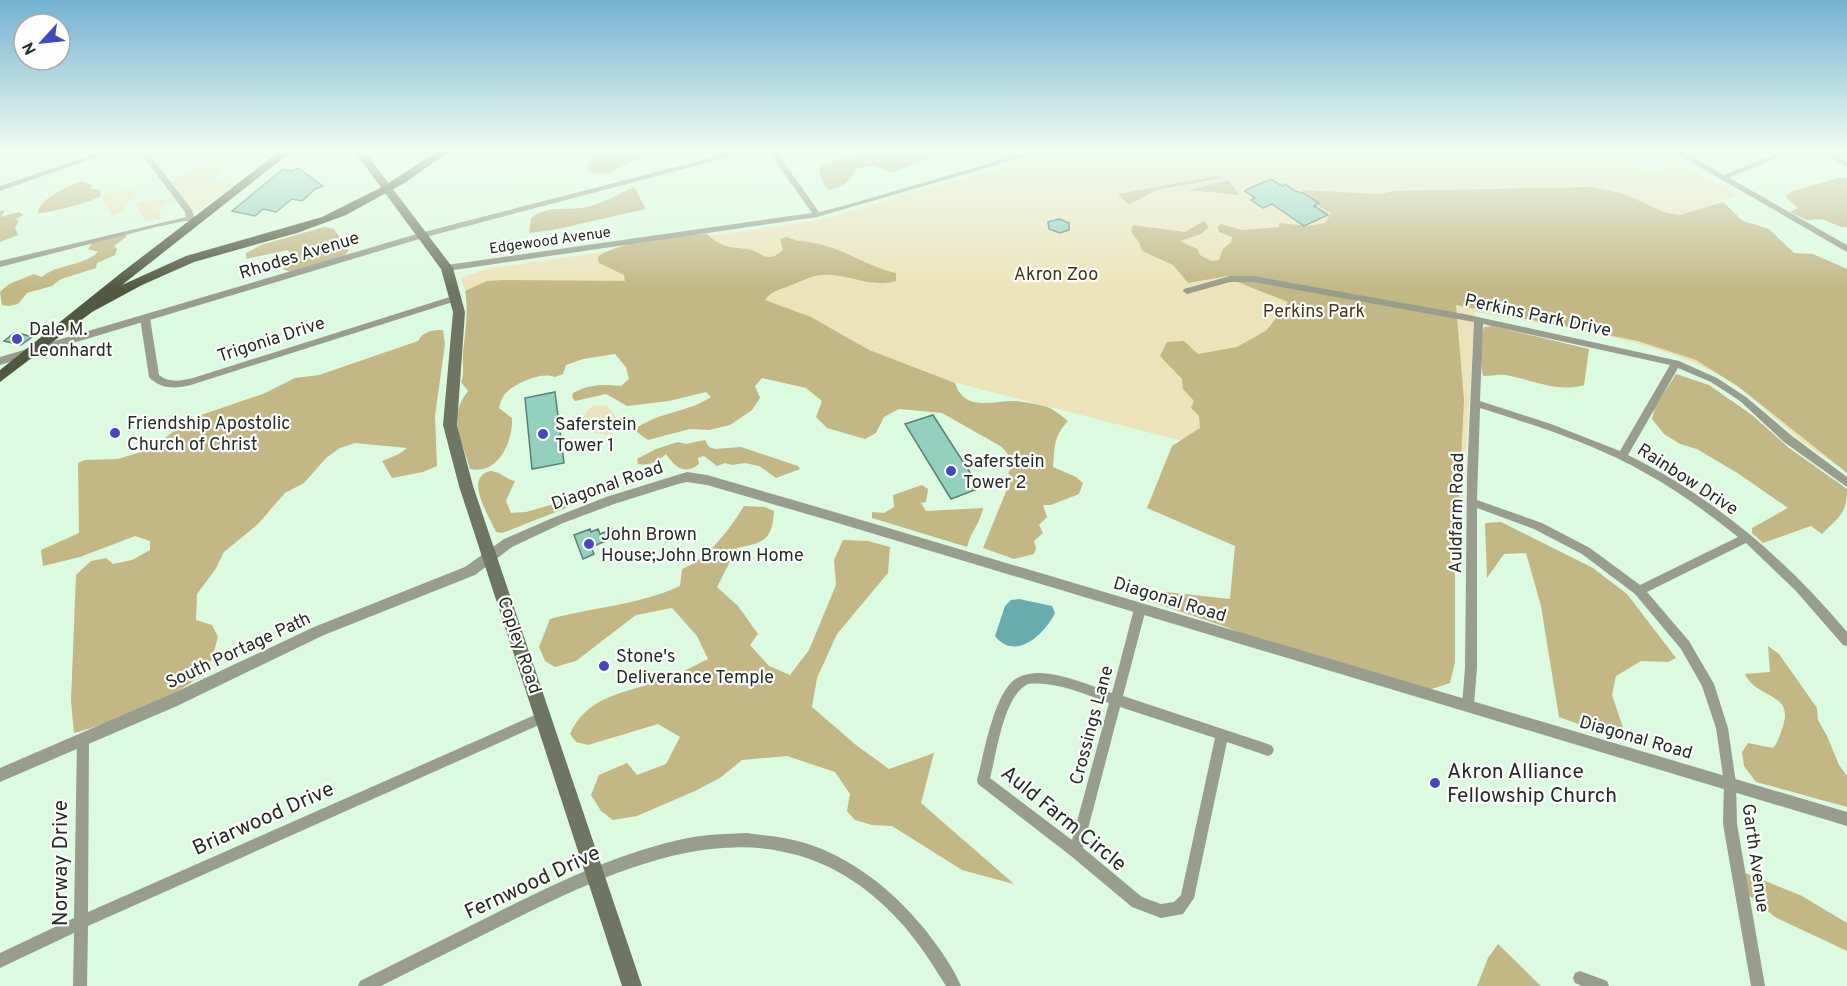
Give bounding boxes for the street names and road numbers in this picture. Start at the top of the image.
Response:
street label: Edgewood Avenue [488,224,612,259]
street label: Rhodes Avenue [237,227,362,286]
street label: Perkins Park Drive [1462,290,1613,343]
street label: Trigonia Drive [215,312,328,369]
street label: Rainbow Drive [1632,439,1742,521]
street label: Auldfarm Road [1445,452,1470,574]
street label: Diagonal Road [548,457,667,516]
street label: Diagonal Road [1110,572,1229,629]
street label: Copley Road [491,594,546,697]
street label: South Portage Path [163,608,315,695]
street label: Crossings Lane [1065,663,1119,788]
street label: Diagonal Road [1576,711,1695,766]
street label: Auld Farm Circle [995,760,1132,878]
street label: Briarwood Drive [189,776,339,863]
street label: Norway Drive [48,800,75,926]
street label: Garth Avenue [1735,802,1774,914]
street label: Fernwood Drive [460,840,605,927]

